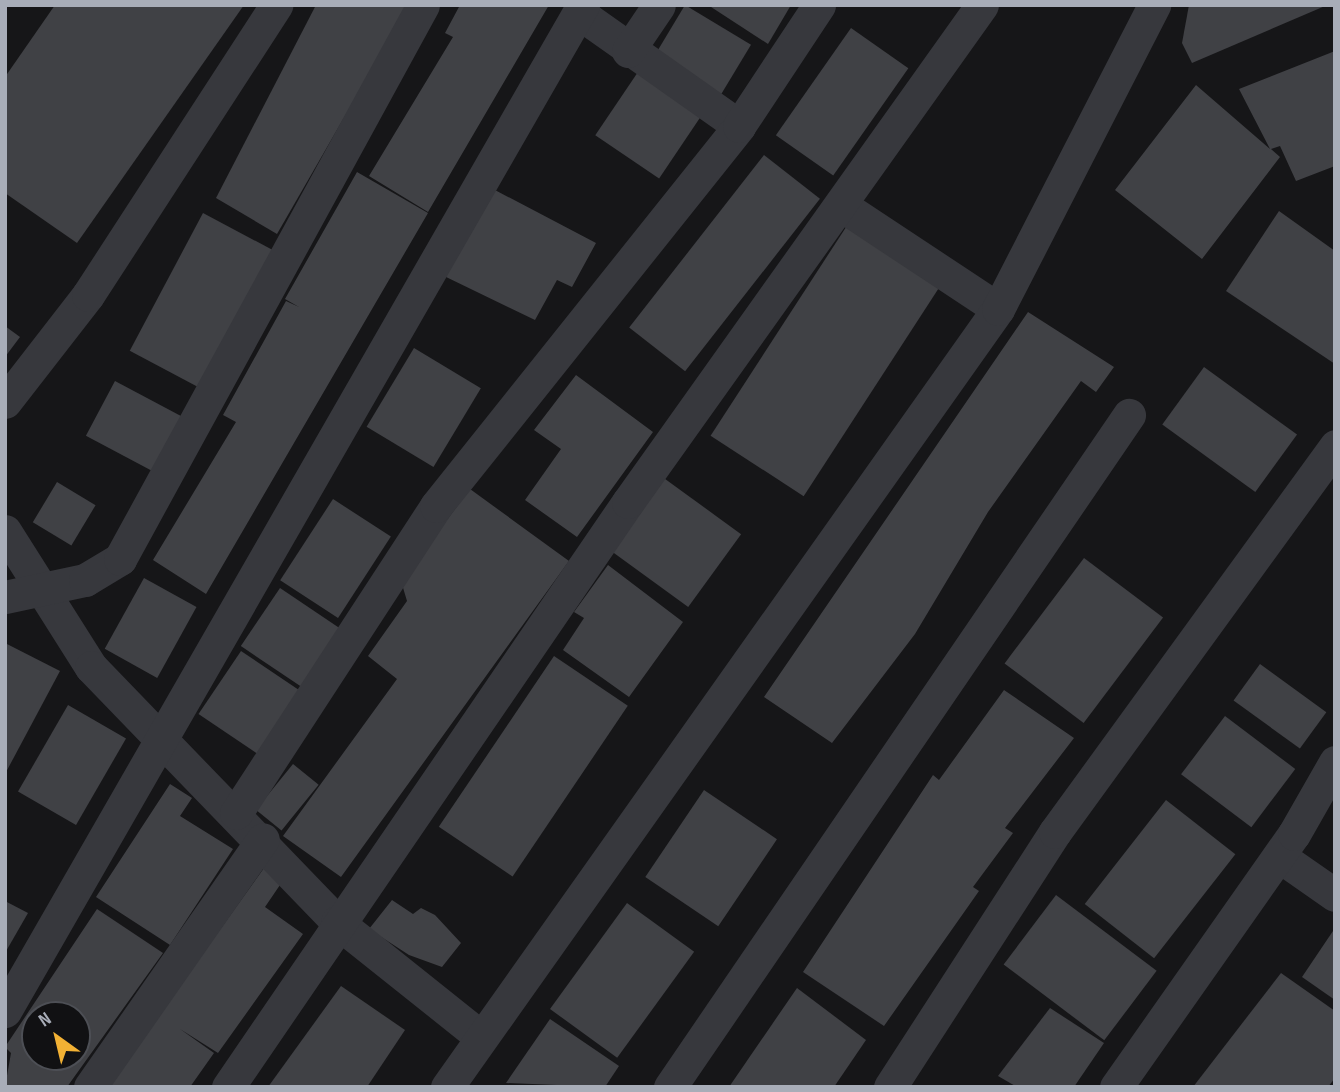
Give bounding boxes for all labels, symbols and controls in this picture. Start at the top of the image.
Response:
north arrow [21,1001,91,1071]
text: N [34,1007,56,1032]

